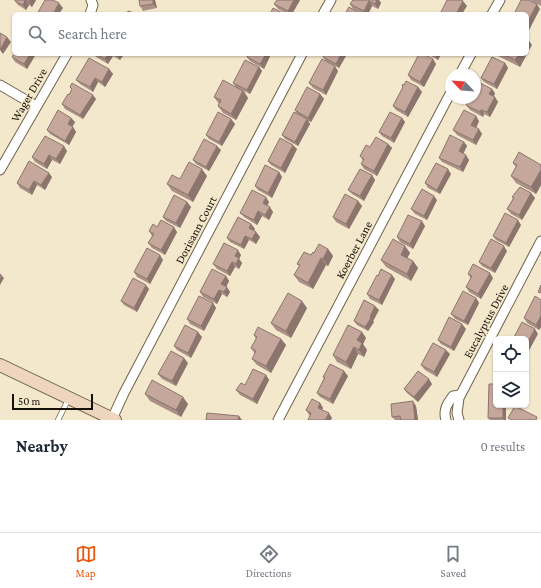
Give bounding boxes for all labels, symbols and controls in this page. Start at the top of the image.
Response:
search box [12,12,529,56]
icon: search [26,23,48,45]
text: Search here [58,26,127,42]
street label: Wager Drive [8,66,50,124]
north arrow [445,68,481,104]
street label: Dorisann Court [172,193,220,266]
street label: Koerber Lane [333,219,375,281]
street label: Eucalyptus Drive [461,282,511,360]
map controls [493,336,529,408]
button: locate [493,336,529,372]
button: layers [493,372,529,408]
scale bar [12,392,93,411]
text: 50 m [18,395,40,407]
text: Nearby [16,437,68,456]
text: 0 results [480,439,525,454]
tab: Map [75,543,97,579]
tab: Directions [246,543,291,579]
tab: Saved [441,543,466,579]

